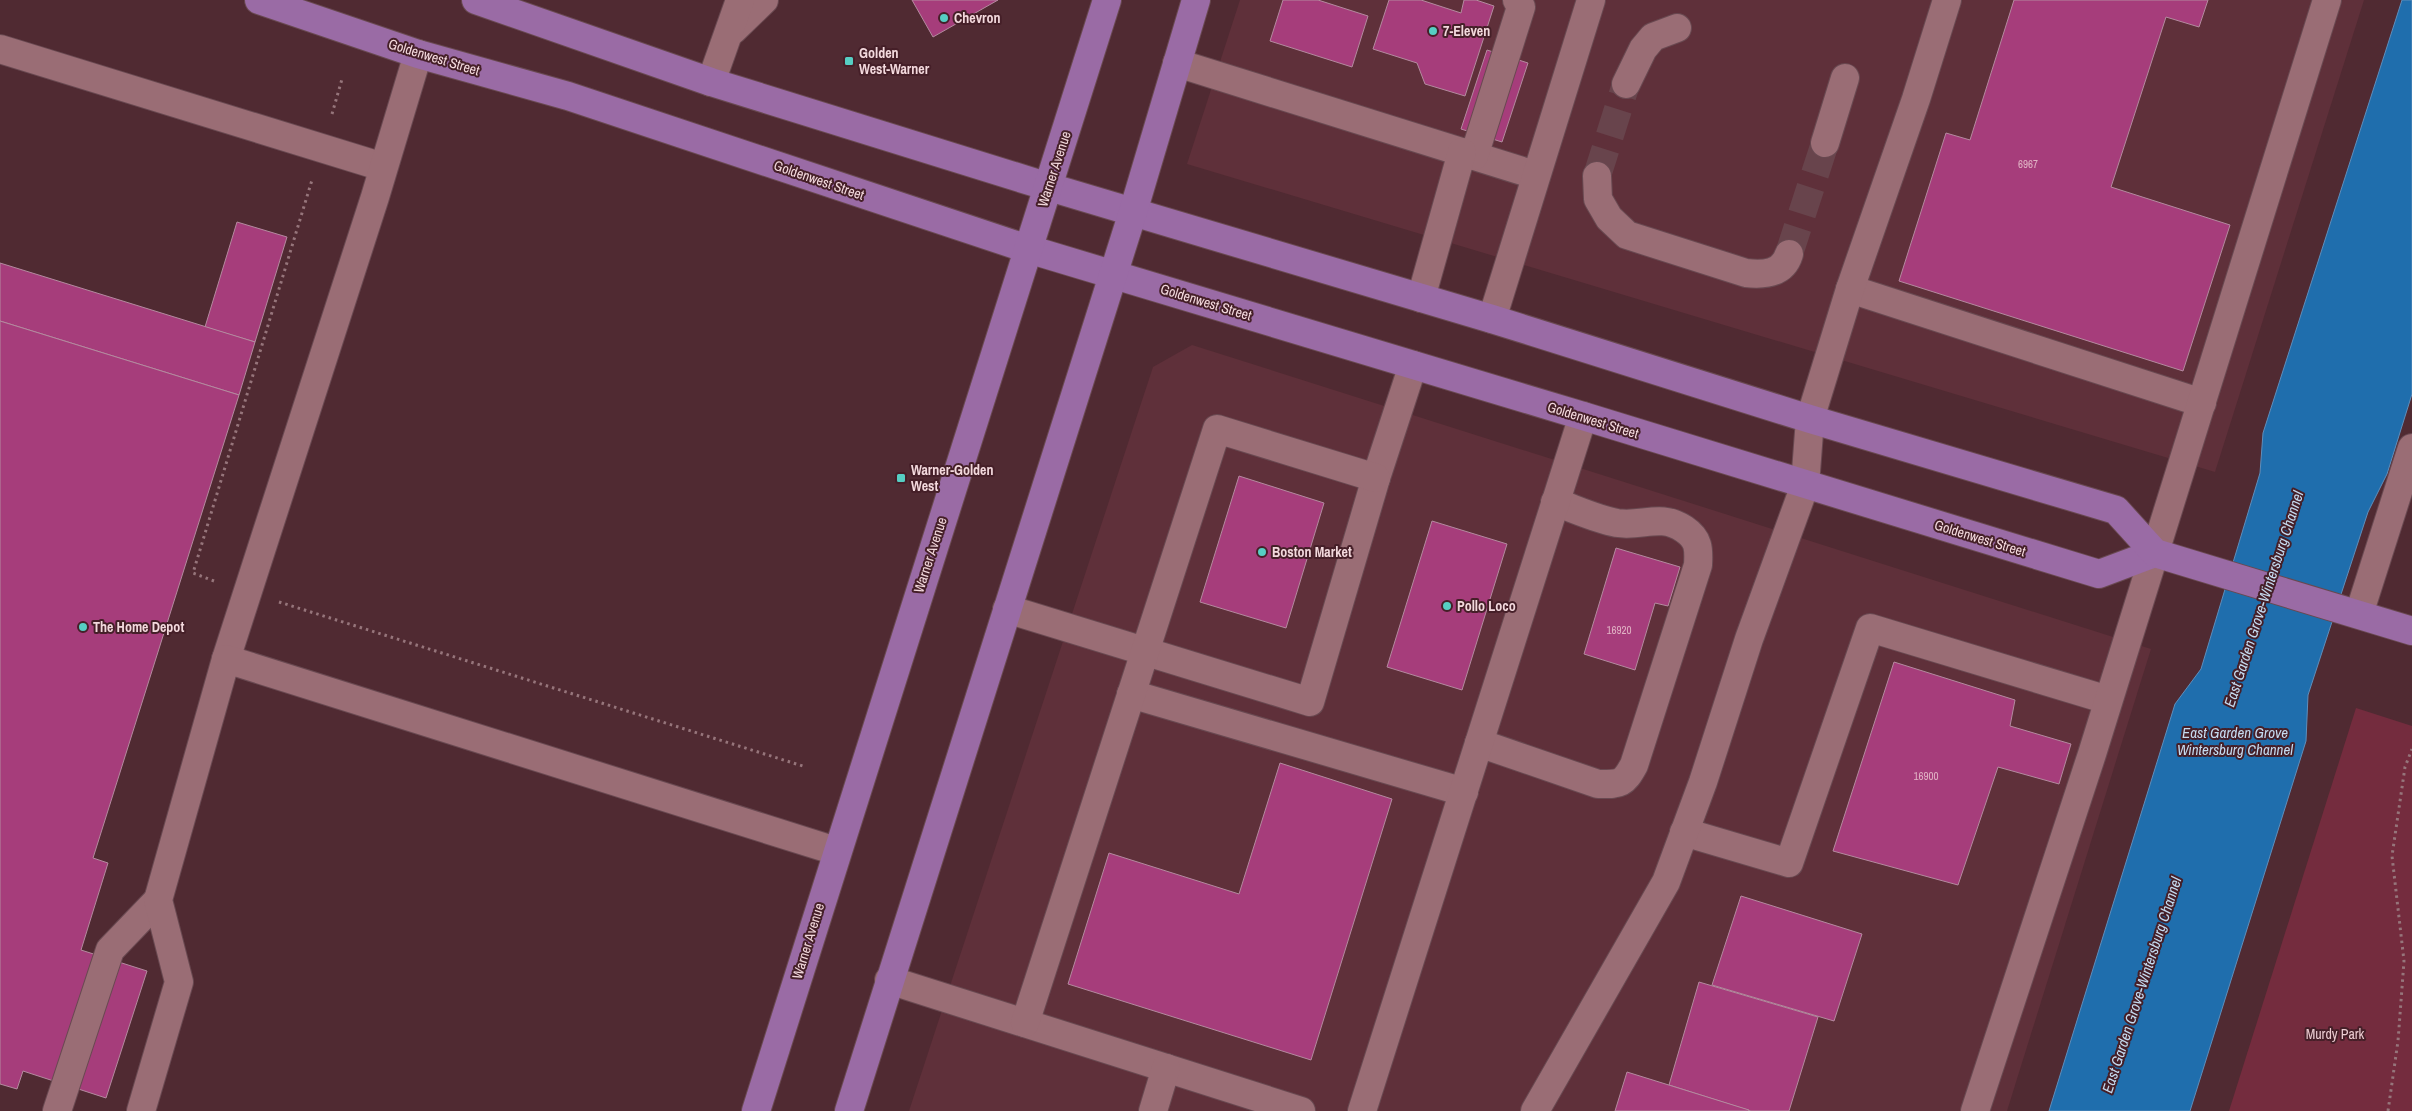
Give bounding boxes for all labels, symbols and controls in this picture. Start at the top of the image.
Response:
place label: Chevron [954,9,1001,27]
marker: Chevron [938,12,950,24]
place label: 7-Eleven [1443,22,1490,40]
marker: 7-Eleven [1427,25,1439,37]
street label: Goldenwest Street [386,35,482,79]
place label: Golden West-Warner [859,44,930,78]
marker: Golden West-Warner [843,55,855,67]
street label: Warner Avenue [1033,129,1075,209]
street label: Goldenwest Street [771,156,867,204]
house number: 6967 [2018,157,2038,171]
street label: Goldenwest Street [1158,280,1254,324]
street label: Goldenwest Street [1545,398,1641,442]
place label: Warner-Golden West [911,461,994,495]
marker: Warner-Golden West [895,472,907,484]
water label: East Garden Grove-Wintersburg Channel [2219,488,2309,710]
street label: Warner Avenue [909,515,951,595]
street label: Goldenwest Street [1932,516,2028,560]
place label: Boston Market [1272,543,1352,561]
marker: Boston Market [1256,546,1268,558]
place label: Pollo Loco [1457,597,1516,615]
marker: Pollo Loco [1441,600,1453,612]
place label: The Home Depot [93,618,184,636]
marker: The Home Depot [77,621,89,633]
house number: 16920 [1606,623,1632,637]
water label: East Garden Grove Wintersburg Channel [2177,722,2293,760]
house number: 16900 [1913,769,1939,783]
water label: East Garden Grove-Wintersburg Channel [2097,874,2187,1096]
street label: Warner Avenue [788,901,828,981]
park label: Murdy Park [2306,1025,2365,1043]

